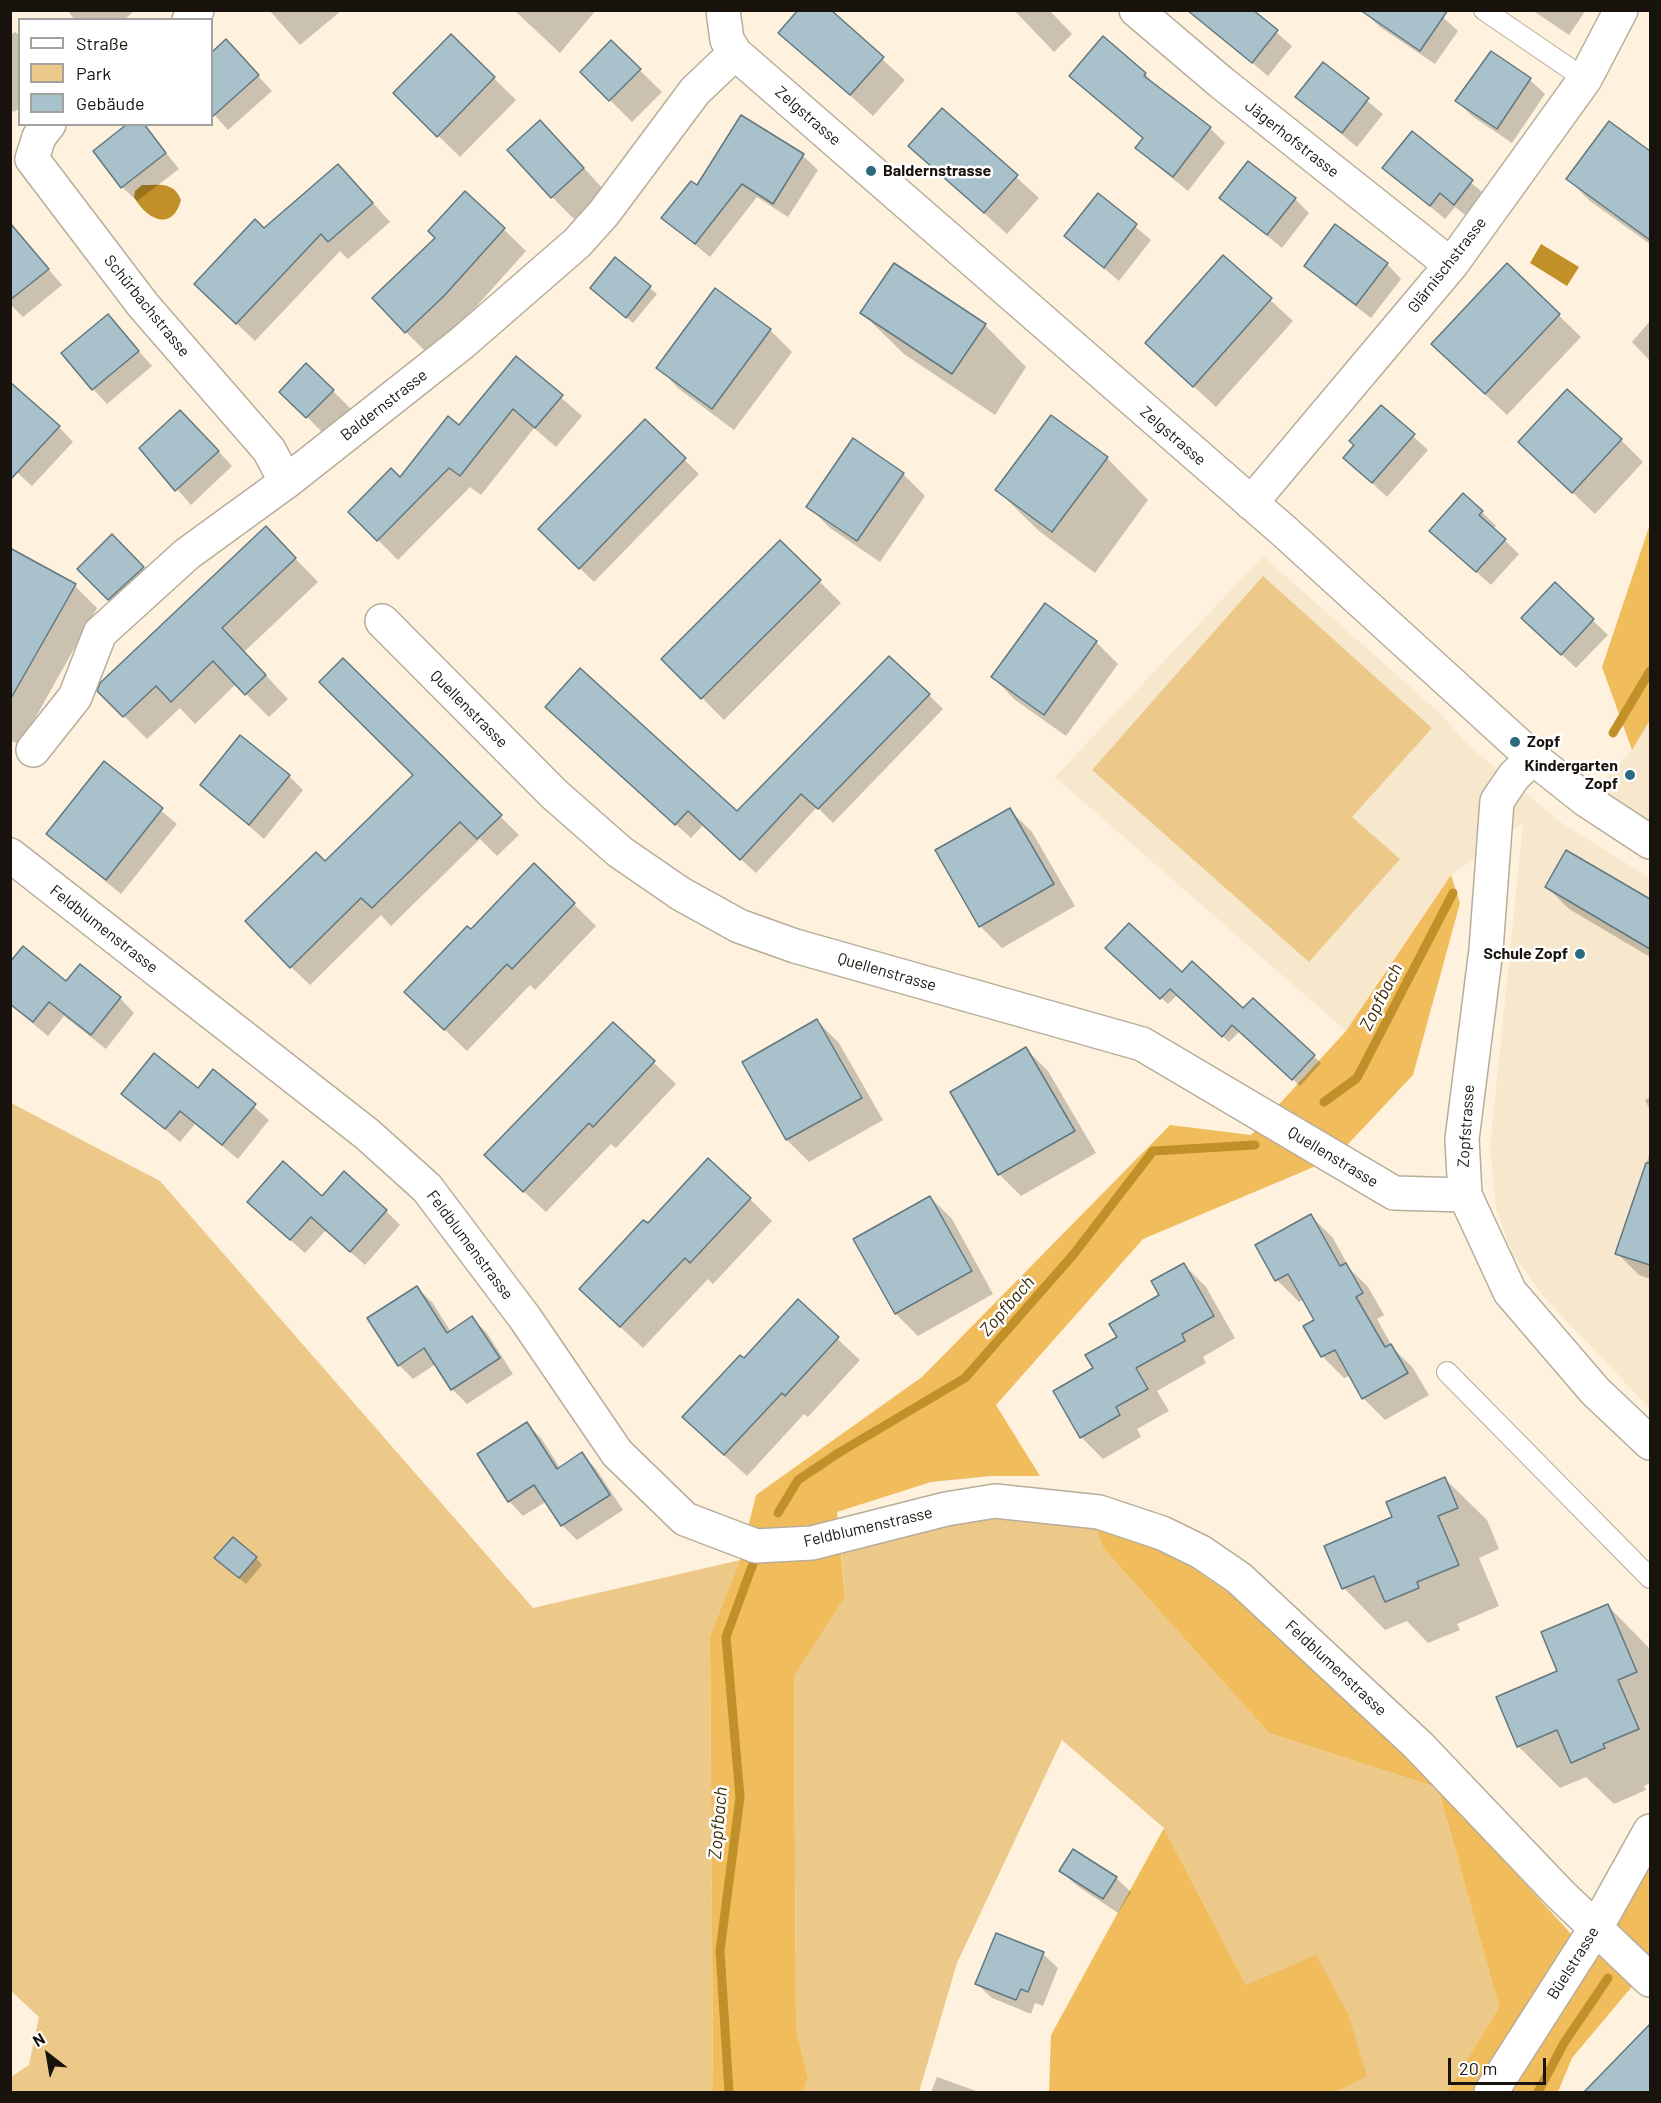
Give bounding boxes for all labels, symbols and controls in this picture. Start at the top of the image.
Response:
legend [18,18,213,126]
text: Straße [76,32,128,54]
text: Park [76,62,111,84]
street label: Zelgstrasse [771,82,845,150]
text: Gebäude [76,92,145,114]
street label: Jägerhofstrasse [1241,96,1343,182]
place label: Baldernstrasse [883,161,991,181]
marker: Baldernstrasse [864,164,878,178]
street label: Glärnischstrasse [1404,213,1490,317]
street label: Schürbachstrasse [100,251,194,361]
street label: Baldernstrasse [337,365,431,445]
street label: Zelgstrasse [1136,402,1210,470]
street label: Quellenstrasse [426,666,512,752]
place label: Zopf [1527,732,1560,752]
marker: Zopf [1508,735,1522,749]
place label: Kindergarten Zopf [1525,756,1618,794]
marker: Kindergarten Zopf [1623,768,1637,782]
street label: Feldblumenstrasse [46,881,162,977]
place label: Schule Zopf [1483,944,1568,964]
marker: Schule Zopf [1573,947,1587,961]
street label: Quellenstrasse [835,949,939,995]
water label: Zopfbach [1355,960,1407,1034]
street label: Zopfstrasse [1454,1084,1478,1168]
street label: Quellenstrasse [1284,1123,1382,1191]
street label: Feldblumenstrasse [423,1187,517,1303]
water label: Zopfbach [975,1272,1039,1340]
street label: Feldblumenstrasse [802,1503,934,1551]
street label: Feldblumenstrasse [1281,1616,1391,1720]
water label: Zopfbach [704,1786,732,1860]
street label: Büelstrasse [1543,1923,1603,2003]
north arrow [18,2025,78,2085]
text: N [29,2028,48,2050]
scale bar [1451,2046,1548,2084]
text: 20 m [1459,2057,1497,2079]

